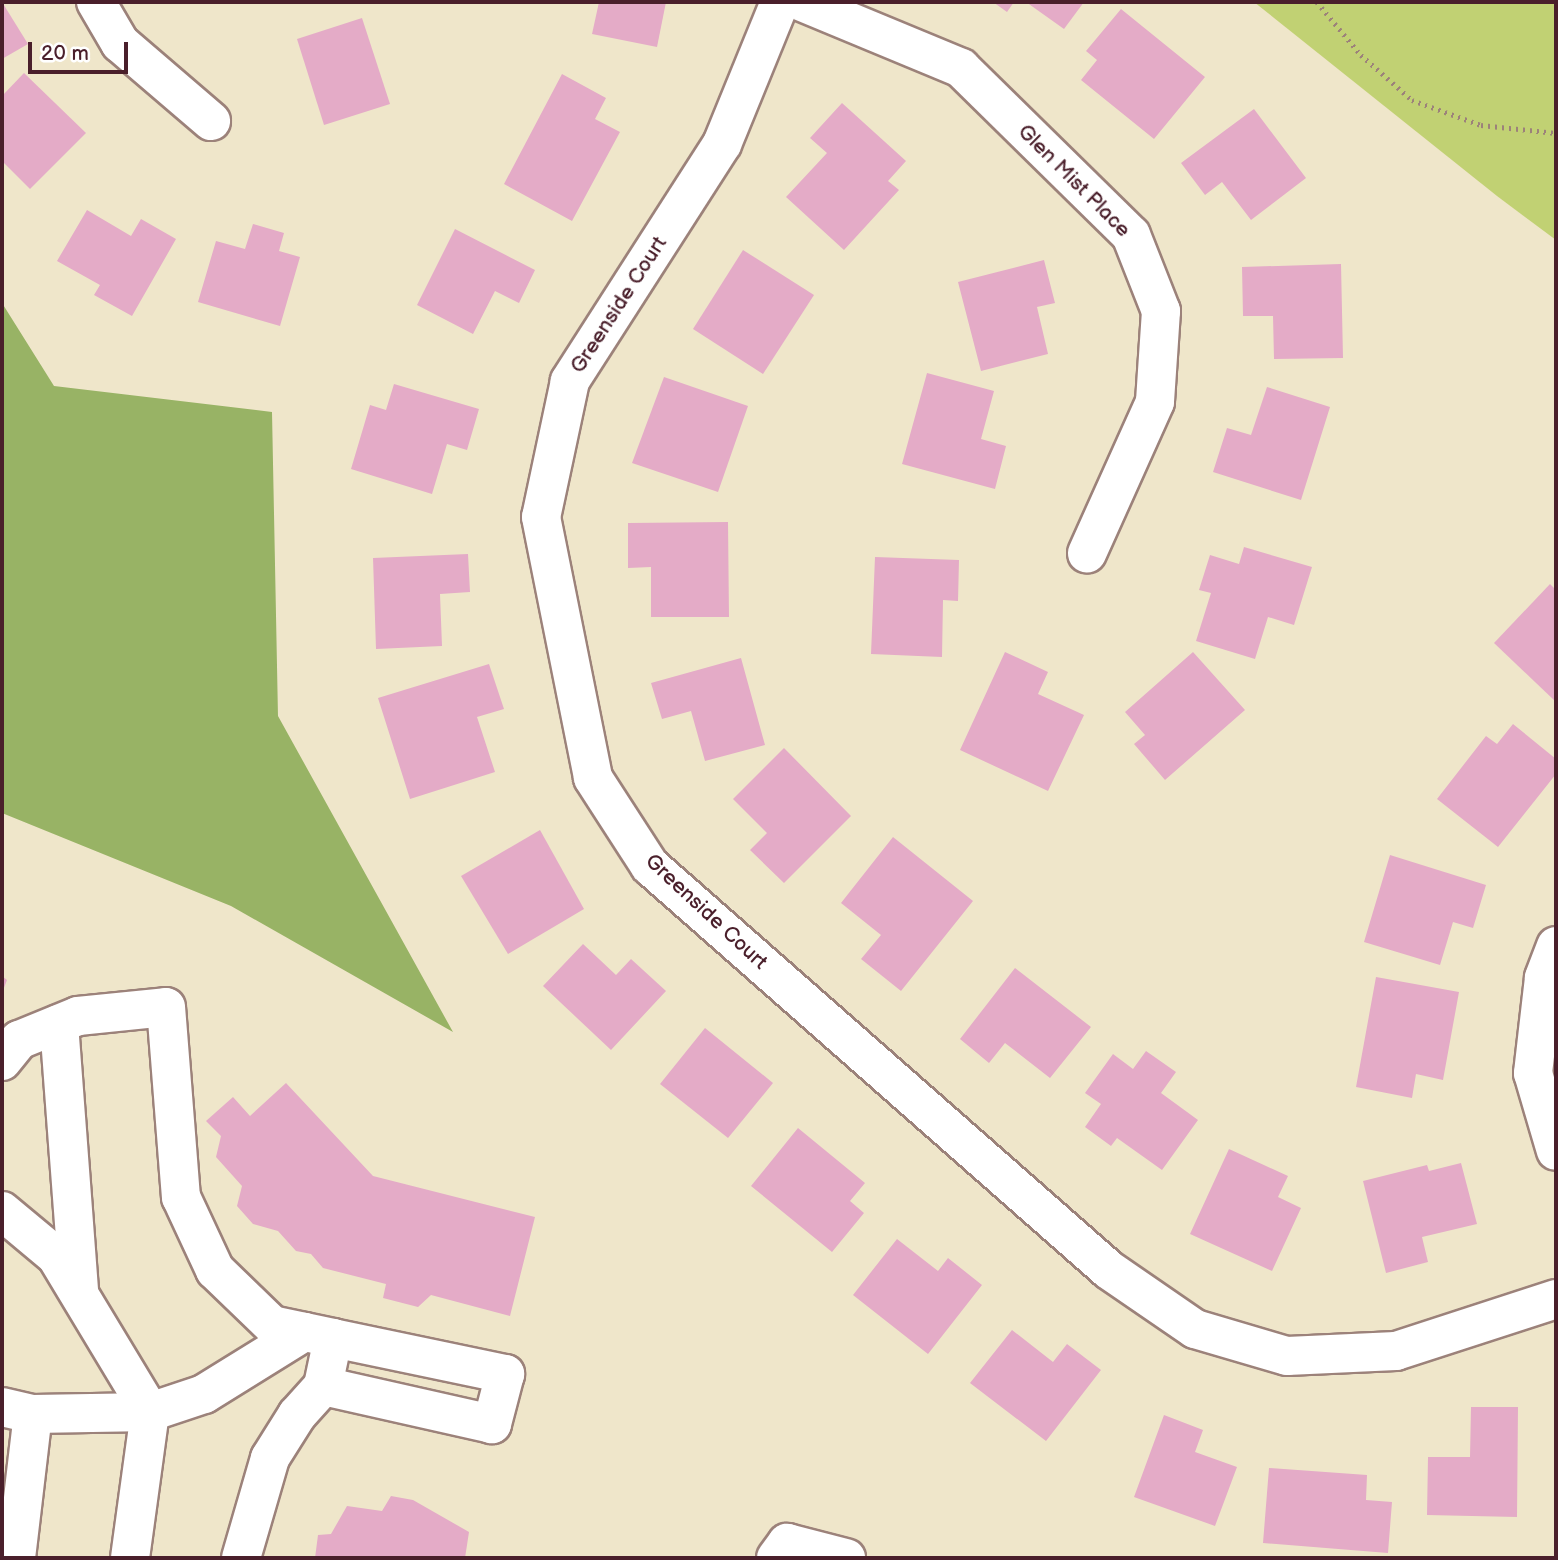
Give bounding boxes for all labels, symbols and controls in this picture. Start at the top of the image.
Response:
scale bar [32,28,131,72]
text: 20 m [41,41,89,66]
street label: Glen Mist Place [1012,119,1136,243]
street label: Greenside Court [565,232,673,378]
street label: Greenside Court [640,849,772,975]

